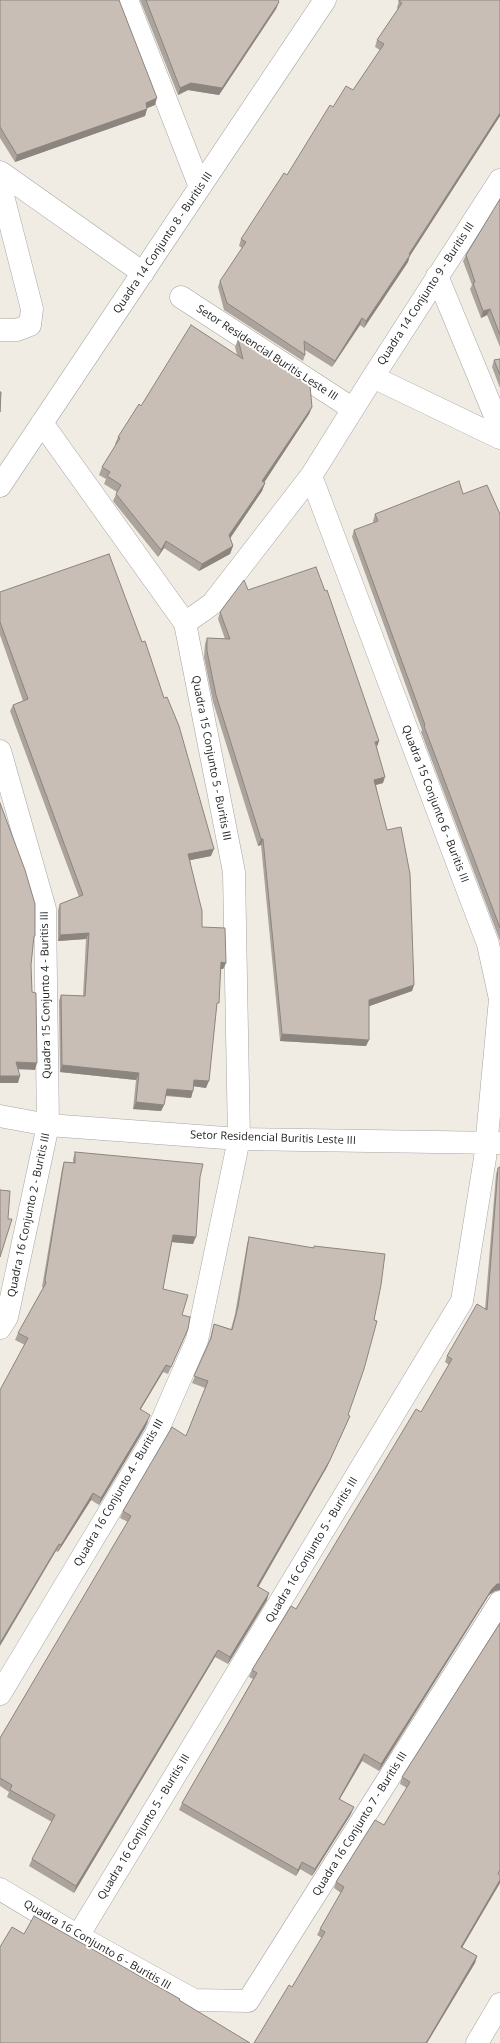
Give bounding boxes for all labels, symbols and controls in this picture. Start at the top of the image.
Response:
street label: Quadra 14 Conjunto 8 - Buritis III [111,170,215,316]
street label: Quadra 14 Conjunto 9 - Buritis III [375,220,477,368]
street label: Setor Residencial Buritis Leste III [194,302,340,404]
street label: Quadra 15 Conjunto 5 - Buritis III [189,674,233,842]
street label: Quadra 15 Conjunto 6 - Buritis III [399,723,471,885]
street label: Quadra 15 Conjunto 4 - Buritis III [38,911,54,1079]
street label: Setor Residencial Buritis Leste III [190,1129,356,1147]
street label: Quadra 16 Conjunto 2 - Buritis III [5,1132,53,1298]
street label: Quadra 16 Conjunto 4 - Buritis III [71,1417,167,1569]
street label: Quadra 16 Conjunto 5 - Buritis III [263,1475,361,1625]
street label: Quadra 16 Conjunto 7 - Buritis III [310,1749,410,1899]
street label: Quadra 16 Conjunto 5 - Buritis III [95,1752,193,1902]
street label: Quadra 16 Conjunto 6 - Buritis III [21,1897,173,1993]

